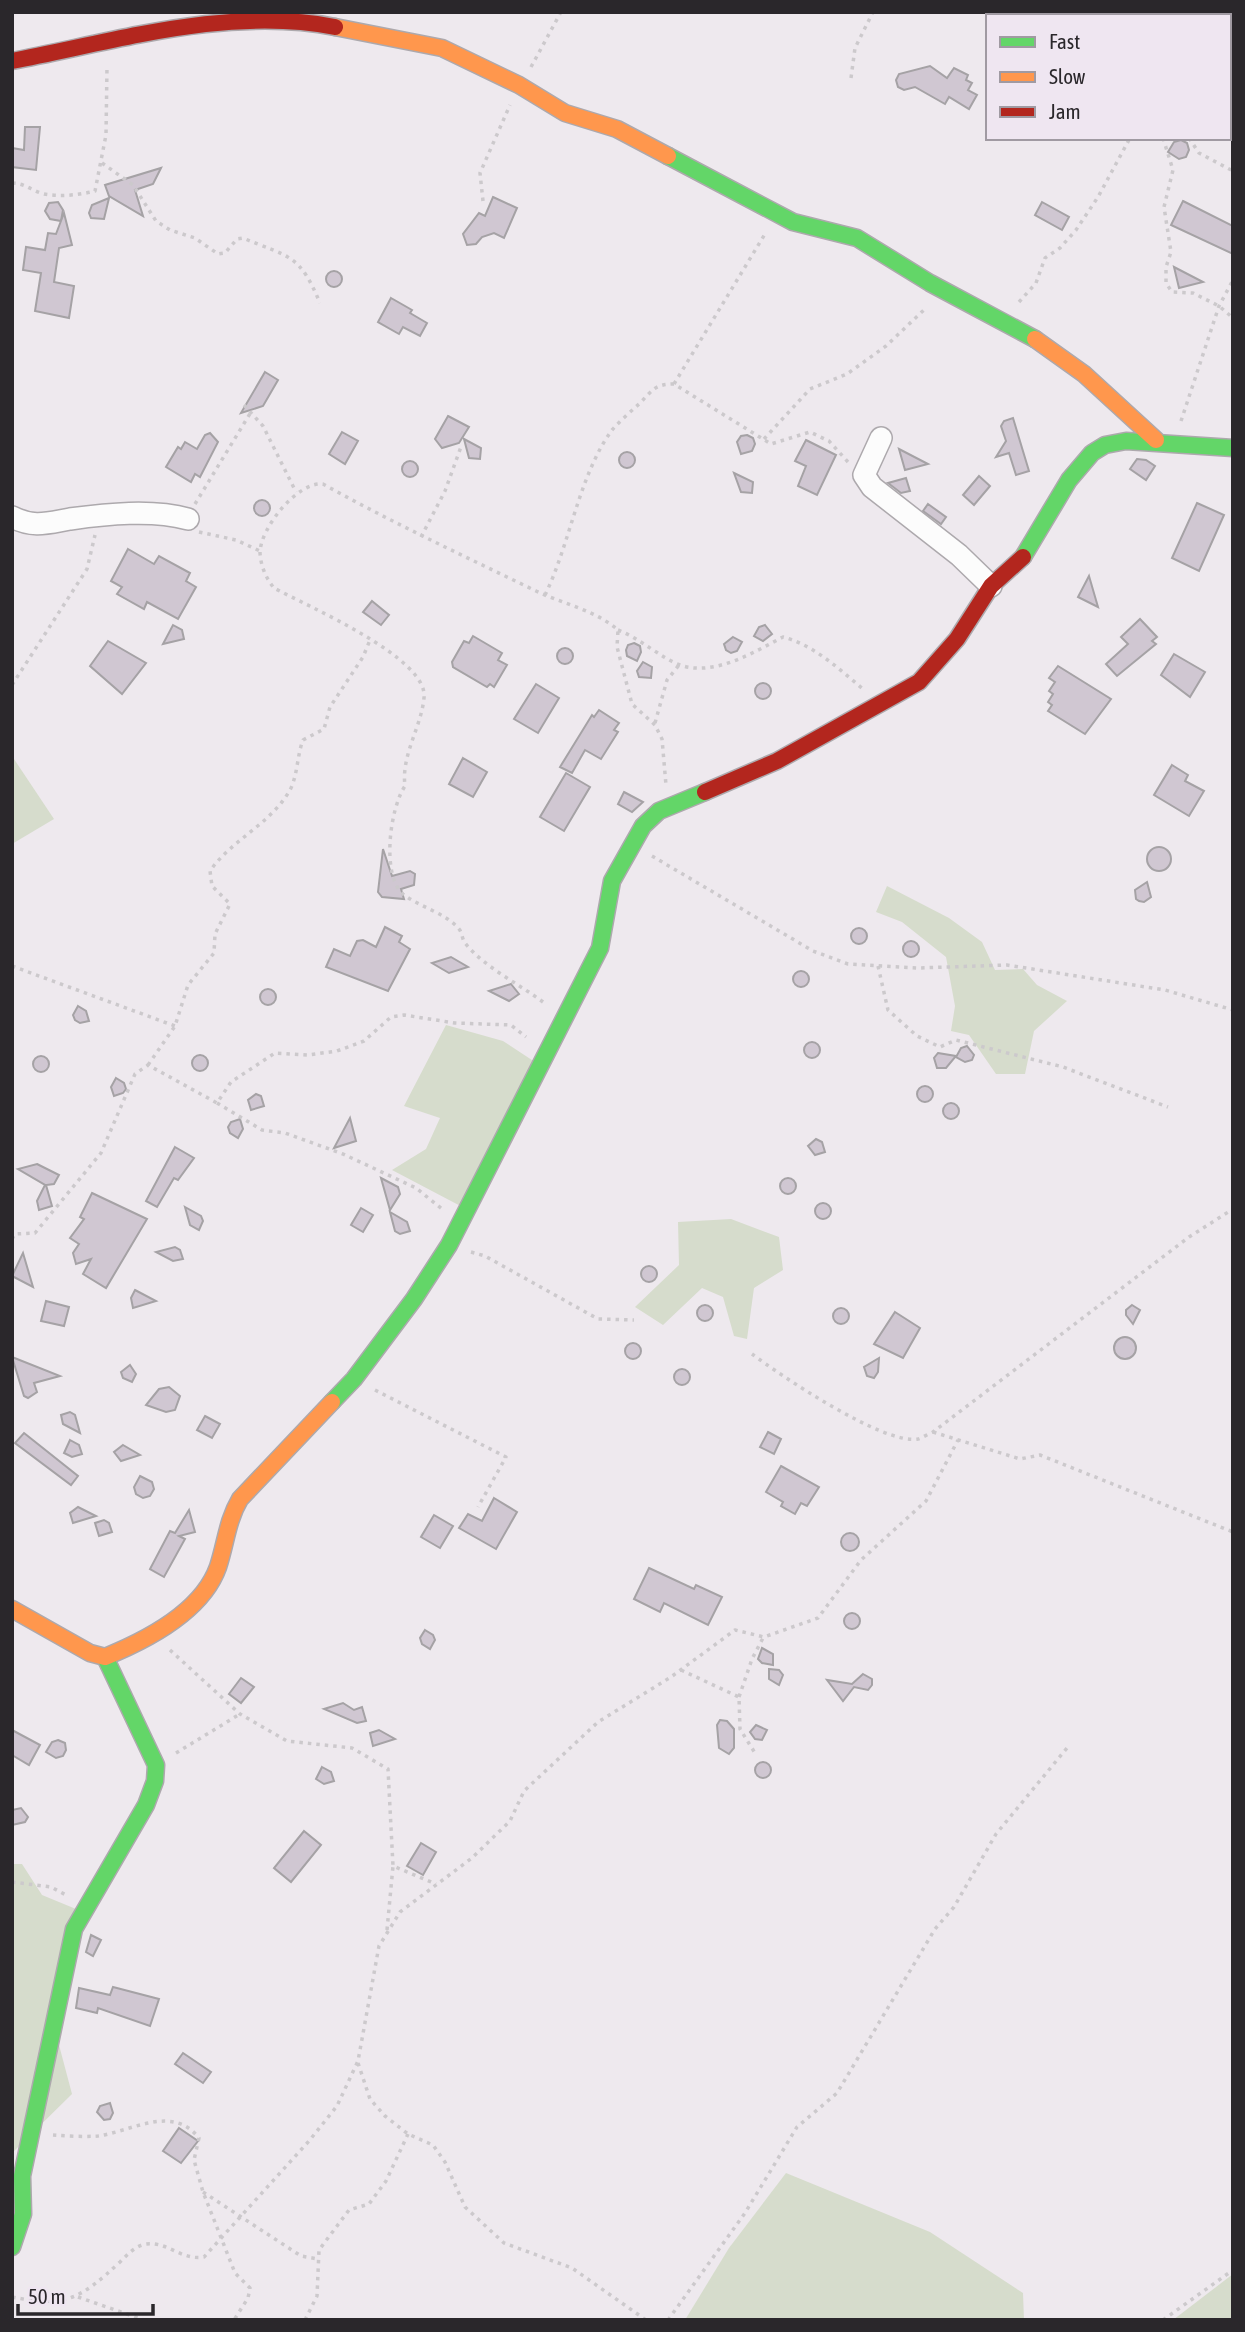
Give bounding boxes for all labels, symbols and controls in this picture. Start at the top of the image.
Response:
legend [986,14,1231,140]
text: Fast [1049,29,1080,53]
text: Slow [1049,64,1086,88]
text: Jam [1049,99,1081,123]
scale bar [18,2272,152,2316]
text: 50 m [28,2284,66,2308]

